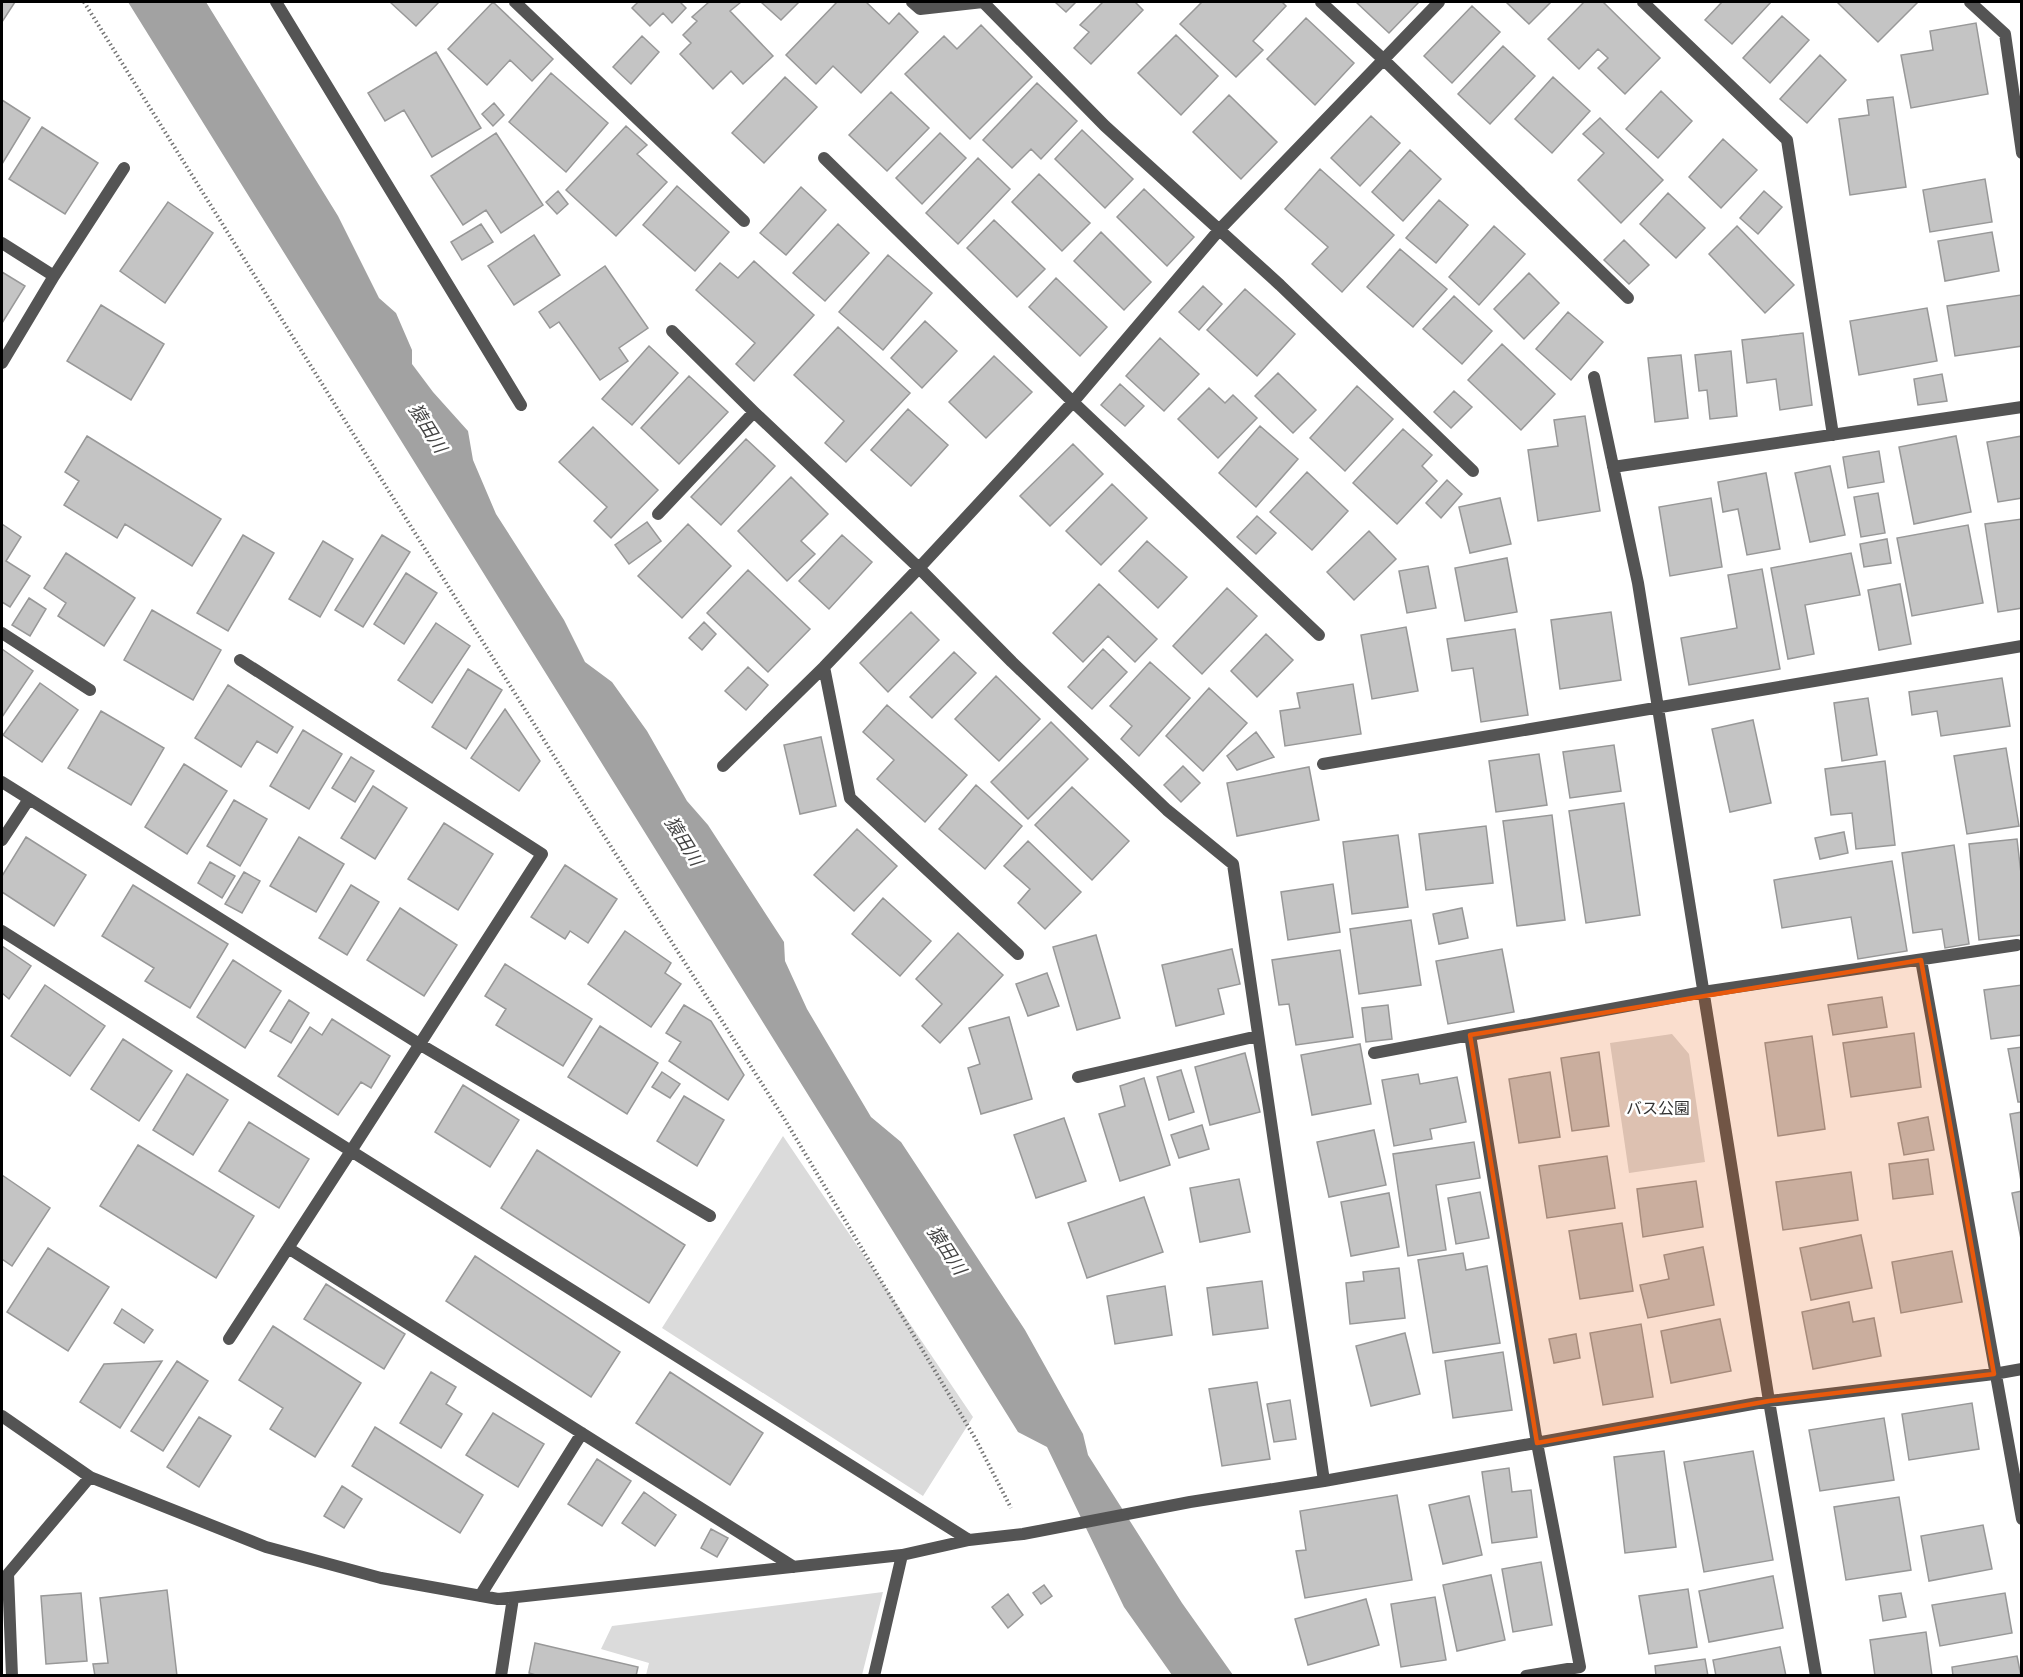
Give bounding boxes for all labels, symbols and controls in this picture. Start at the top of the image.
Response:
water label: 猿田川 [404,399,453,459]
water label: 猿田川 [660,812,709,872]
park label: バス公園 [1626,1098,1690,1118]
water label: 猿田川 [923,1221,972,1281]

